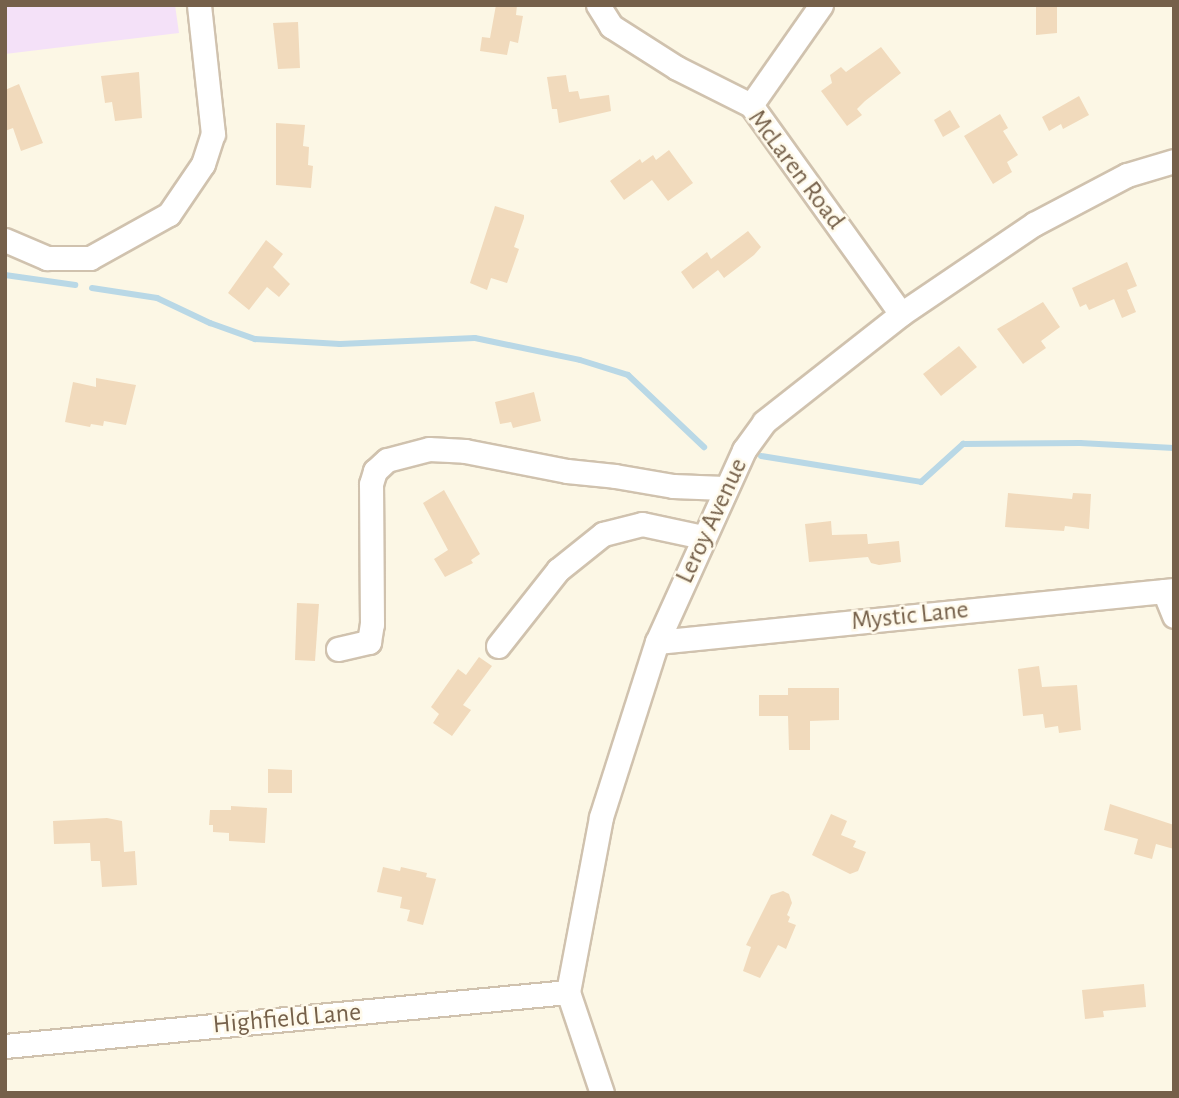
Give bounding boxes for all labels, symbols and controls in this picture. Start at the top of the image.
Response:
street label: McLaren Road [741,104,851,236]
street label: Leroy Avenue [669,454,755,588]
street label: Mystic Lane [850,594,970,638]
street label: Highfield Lane [212,997,362,1041]

